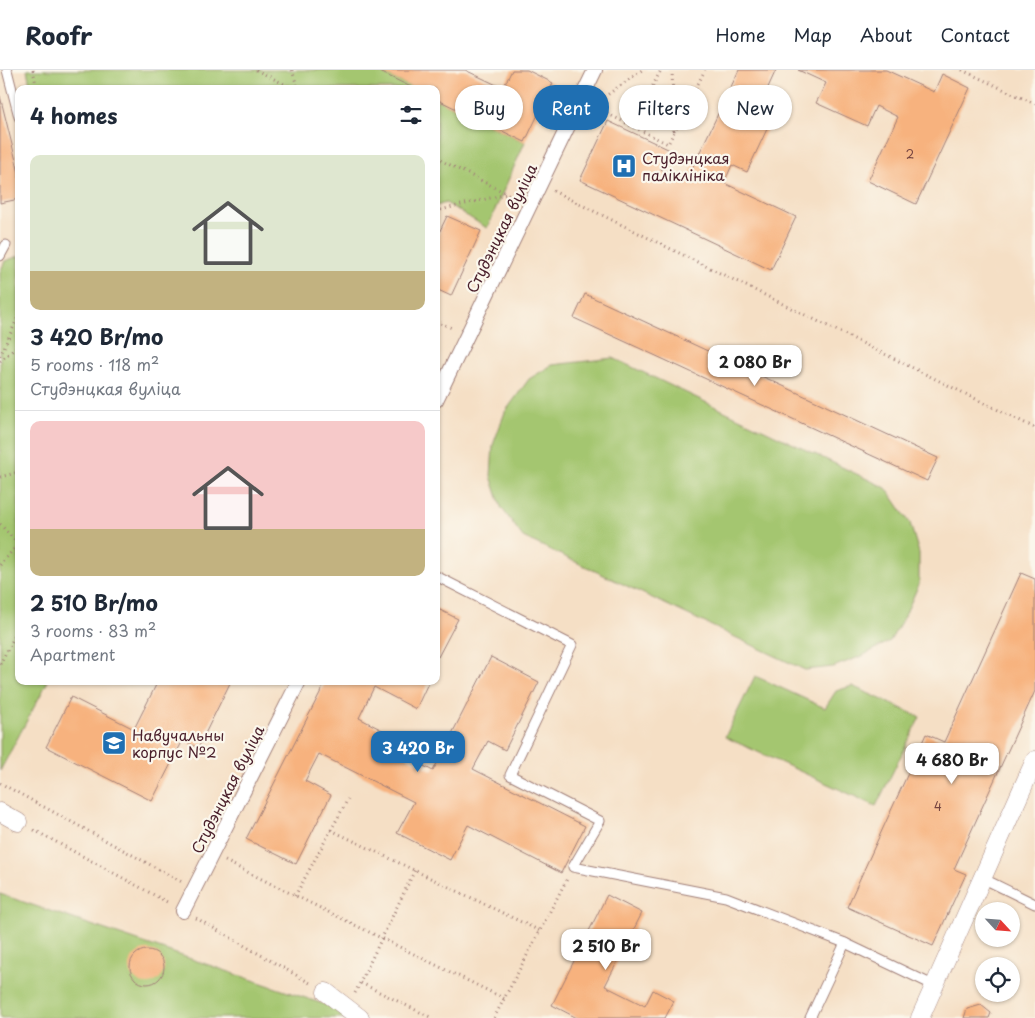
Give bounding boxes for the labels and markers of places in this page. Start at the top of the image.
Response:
place label: Студэнцкая паліклініка [642,146,730,186]
hospital icon: Студэнцкая паліклініка [611,153,637,179]
pin: 2 080 Br [703,344,807,387]
place label: Навучальны корпус №2 [132,723,224,763]
school or university icon: Навучальны корпус №2 [101,730,127,756]
pin: 3 420 Br [366,730,470,773]
pin: 4 680 Br [900,742,1004,785]
pin: 2 510 Br [554,928,658,971]

